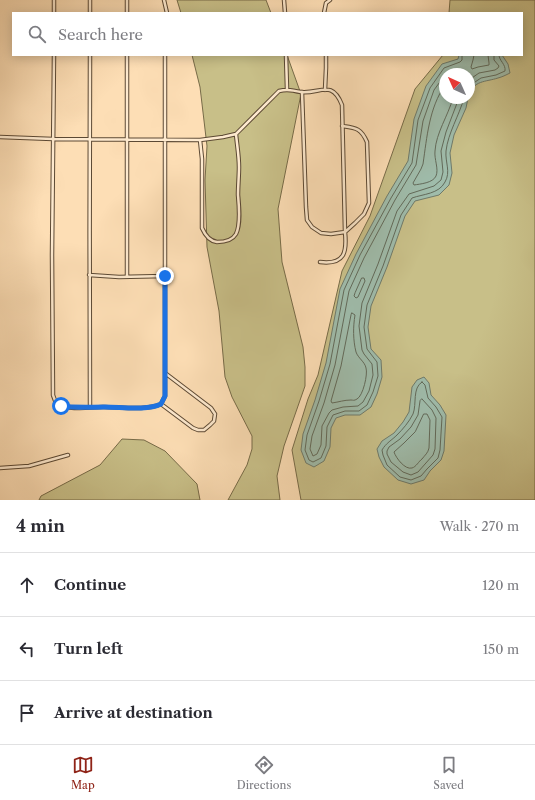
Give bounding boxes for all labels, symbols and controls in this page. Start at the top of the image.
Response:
search box [12,12,523,56]
icon: search [26,23,48,45]
text: Search here [58,25,143,44]
north arrow [439,68,475,104]
route end [156,267,174,285]
route start [52,397,70,415]
text: 4 min [16,516,65,536]
text: Walk · 270 m [440,518,519,534]
icon: ahead [16,574,38,596]
text: Continue [54,575,126,594]
text: 120 m [482,577,519,593]
icon: left [16,638,38,660]
text: Turn left [54,639,123,658]
text: 150 m [483,641,519,657]
icon: arrive [16,702,38,724]
text: Arrive at destination [54,703,213,722]
tab: Map [71,754,95,792]
tab: Directions [237,754,291,792]
tab: Saved [433,754,464,792]

